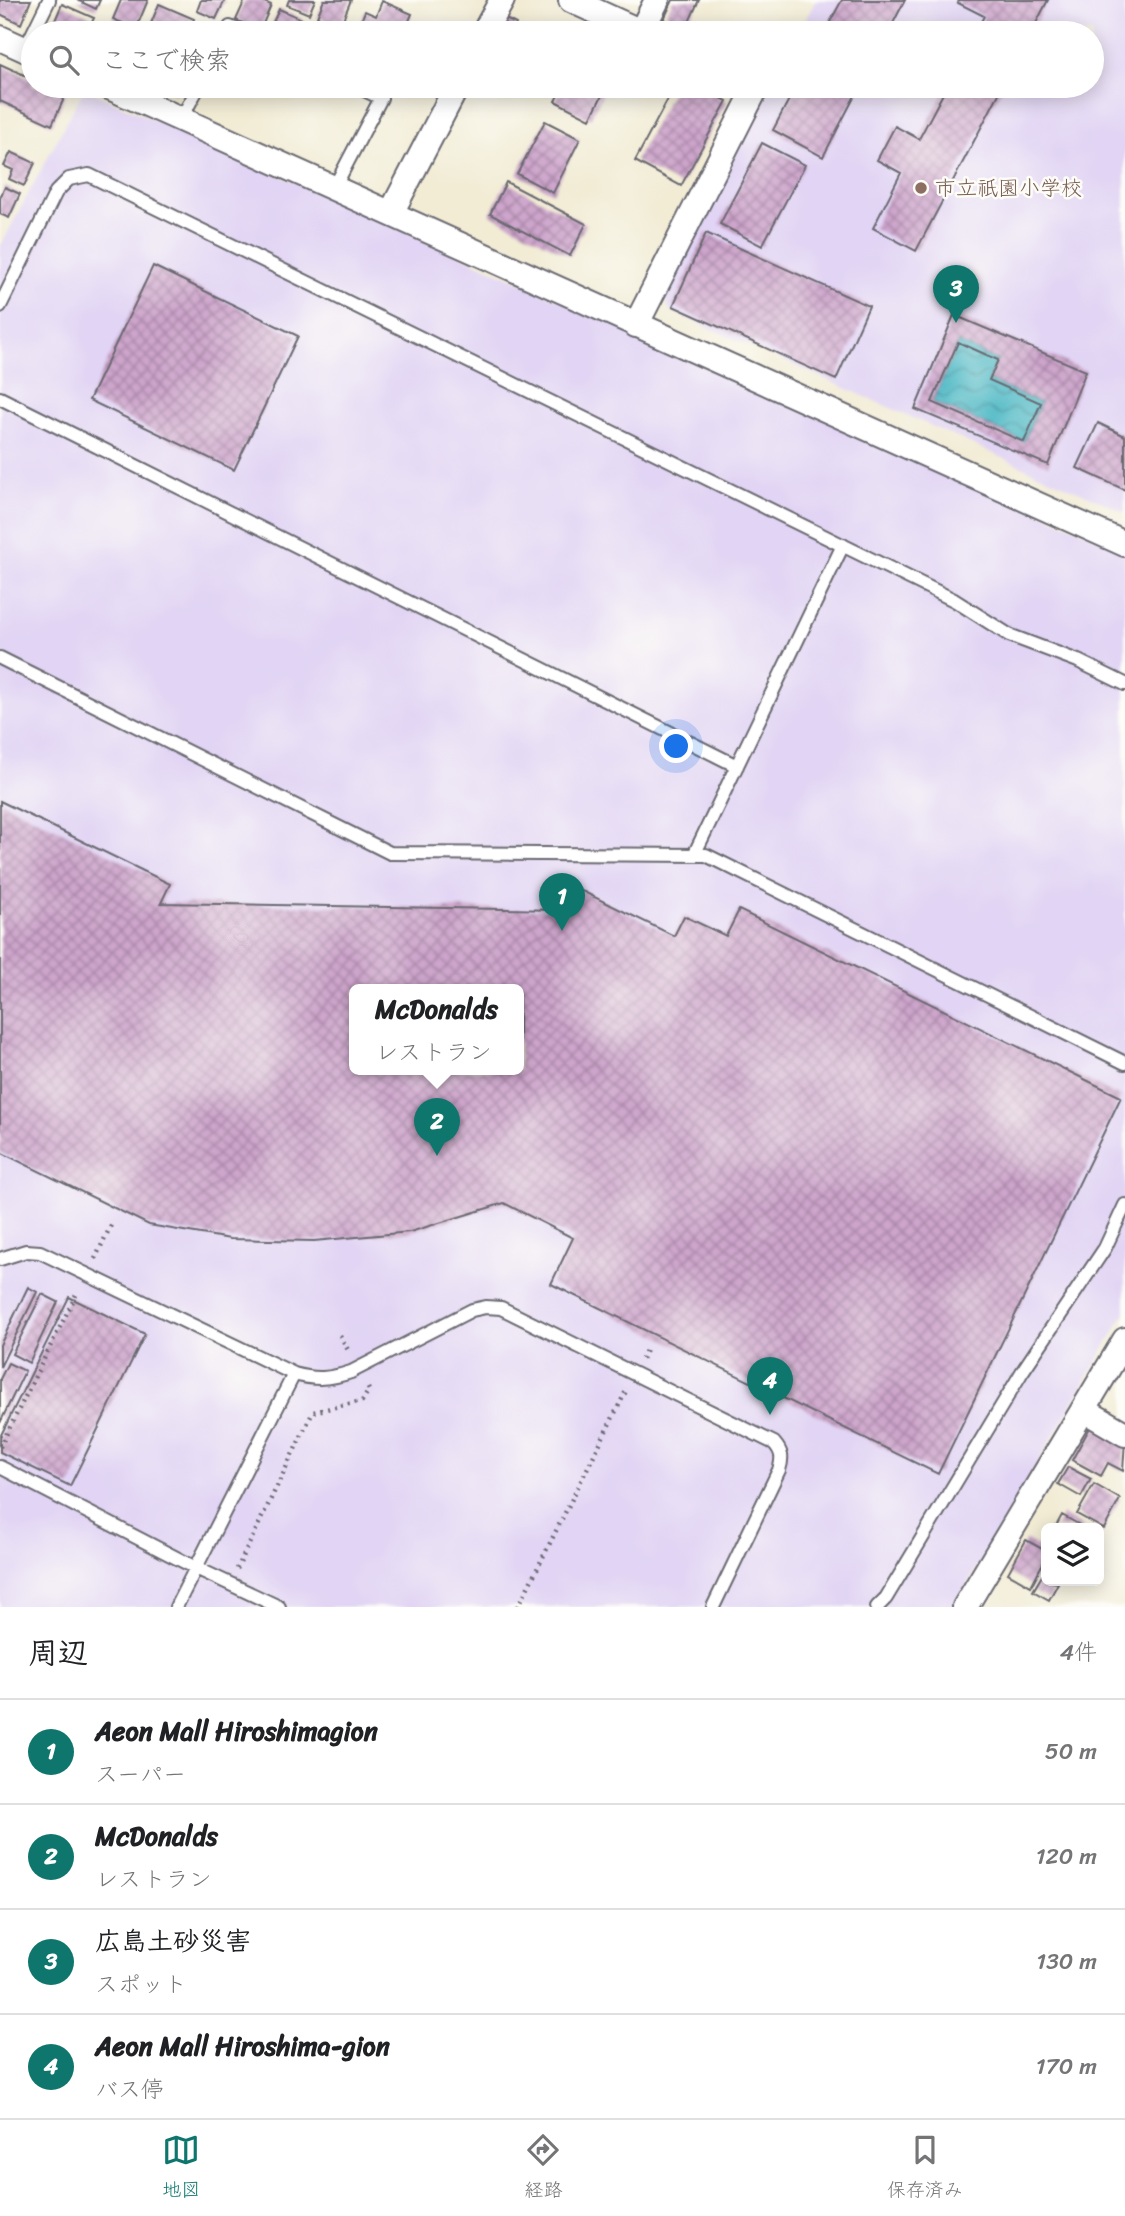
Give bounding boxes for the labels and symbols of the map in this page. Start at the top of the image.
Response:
place label: 市立祇園小学校 [935,169,1082,207]
marker: 市立祇園小学校 [913,180,929,196]
pin: 3 [933,265,979,323]
your location [659,729,693,763]
pin: 1 [539,873,585,931]
pin: 2 [414,1098,460,1156]
pin: 4 [747,1357,793,1415]

